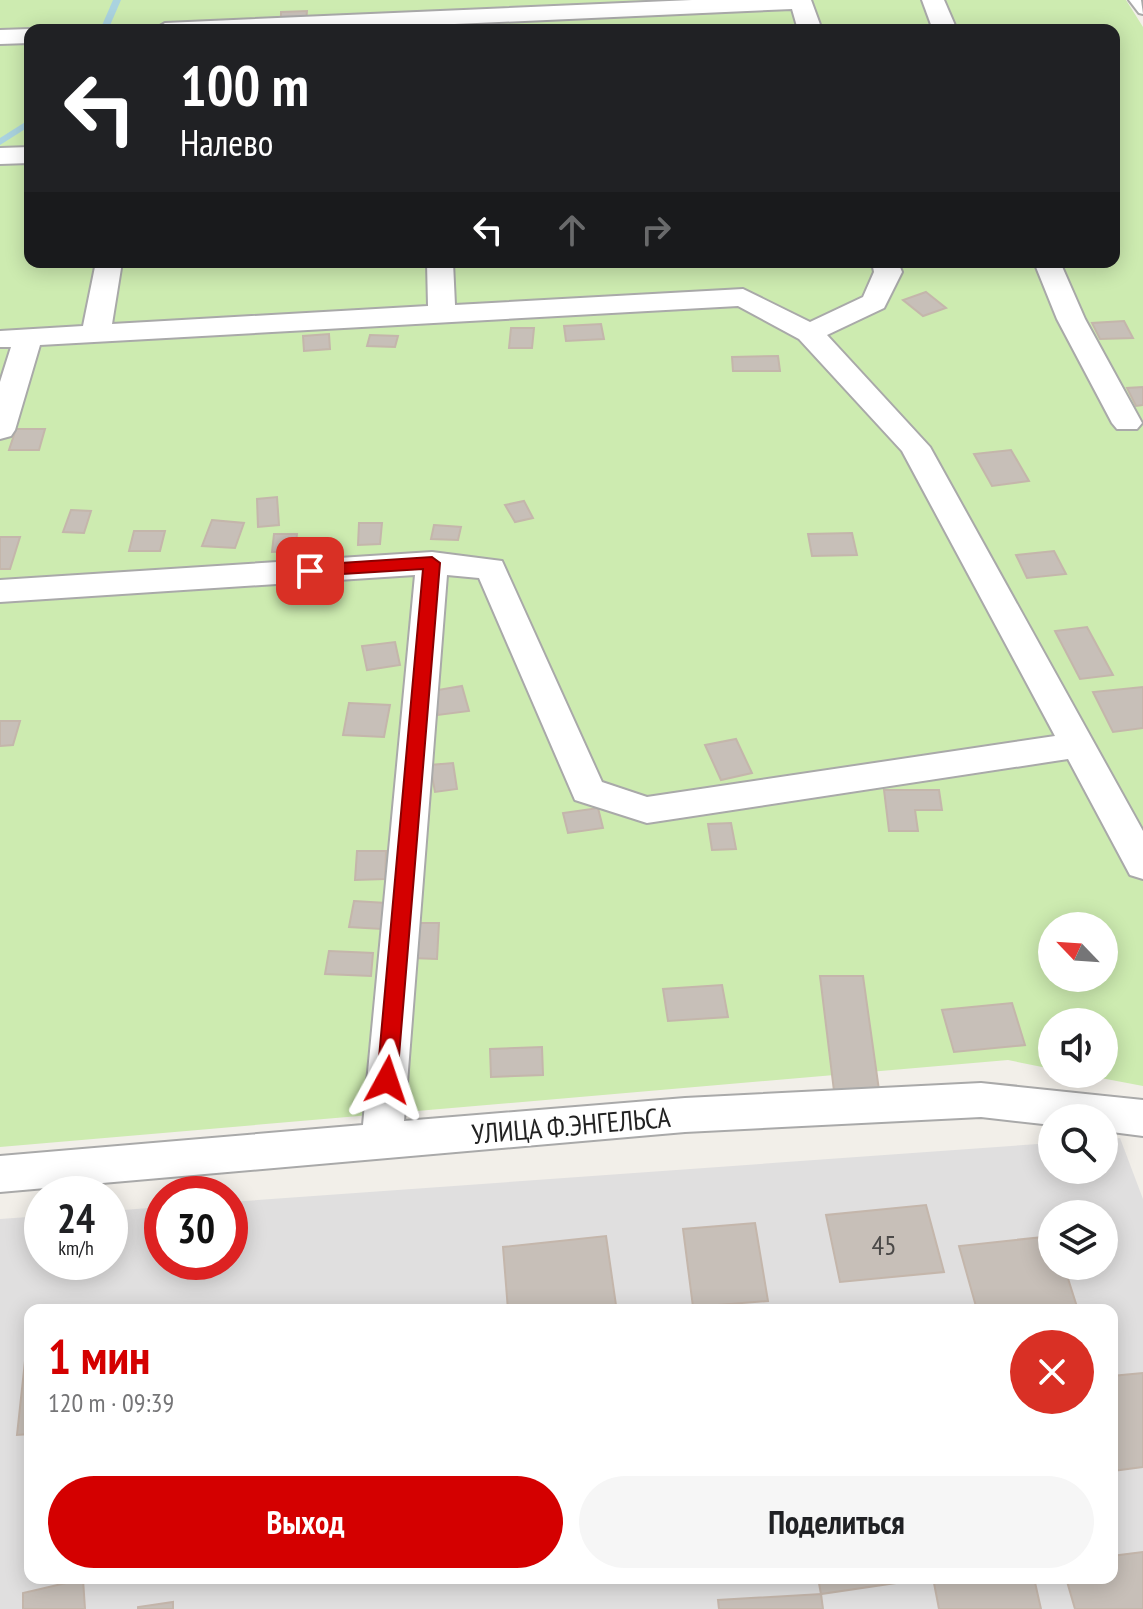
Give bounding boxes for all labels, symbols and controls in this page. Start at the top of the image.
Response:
text: 100 m [180,49,309,121]
icon: left [48,56,152,160]
text: Налево [180,119,273,166]
icon: left [466,208,510,252]
icon: ahead [550,208,594,252]
icon: right [634,208,678,252]
pin [276,537,344,605]
icon: arrive [288,549,332,593]
north arrow [1038,912,1118,992]
map controls [1038,912,1118,1280]
button: sound [1038,1008,1118,1088]
position arrow [345,1038,429,1122]
street label: УЛИЦА Ф.ЭНГЕЛЬСА [470,1098,673,1152]
button: search [1038,1104,1118,1184]
speed limit sign: 30 [144,1176,248,1280]
text: 24 [57,1192,95,1244]
button: layers [1038,1200,1118,1280]
house number: 45 [871,1226,897,1263]
text: km/h [58,1235,94,1261]
text: 1 мин [48,1325,150,1387]
button: close [1010,1330,1094,1414]
text: 120 m · 09:39 [48,1386,174,1419]
button: Выход [48,1476,563,1568]
button: Поделиться [579,1476,1094,1568]

